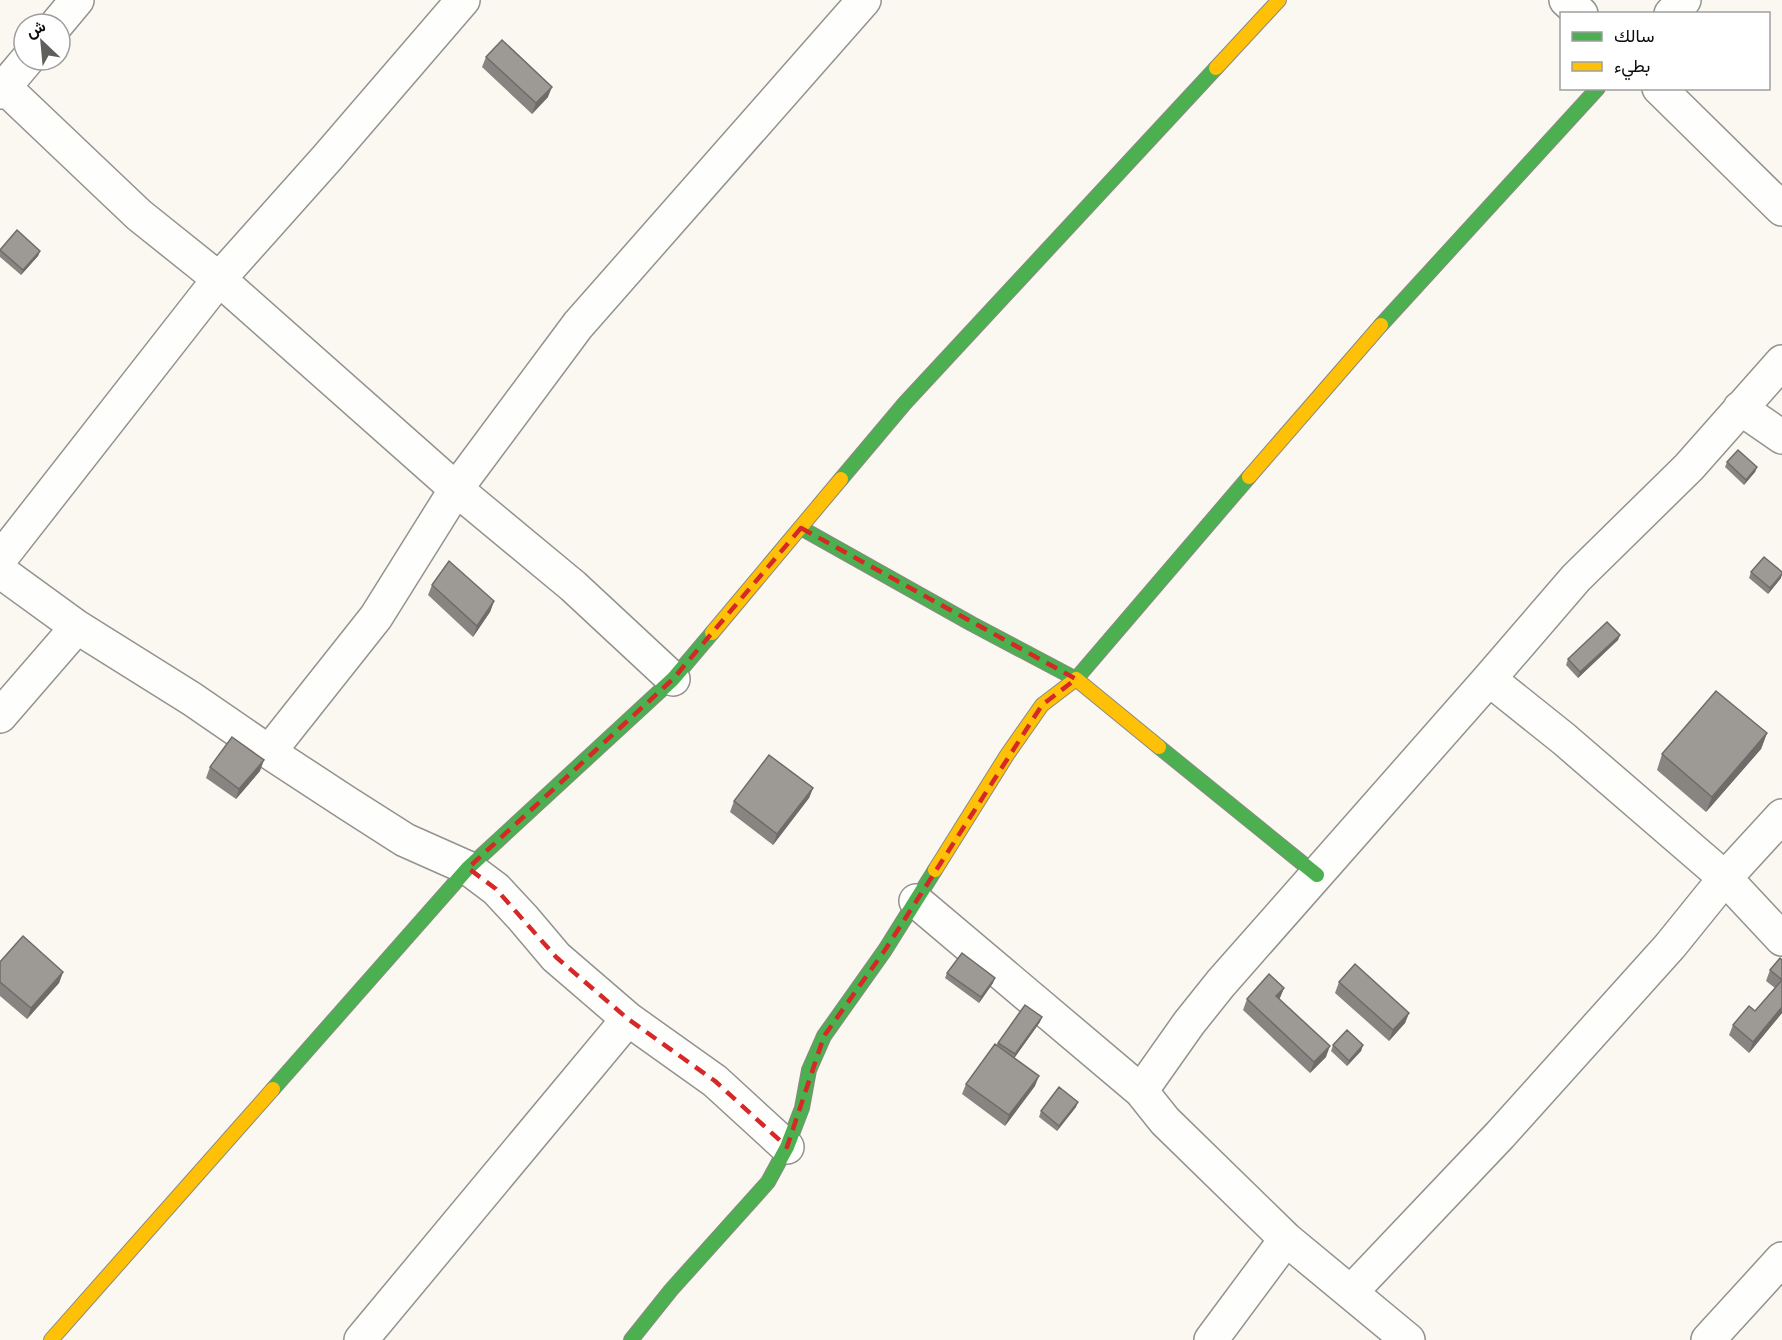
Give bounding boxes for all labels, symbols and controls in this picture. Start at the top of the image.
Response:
north arrow [12,12,72,72]
legend [1560,12,1770,90]
text: ش [23,16,48,42]
text: سالك [1614,25,1654,47]
text: بطيء [1614,55,1650,81]

